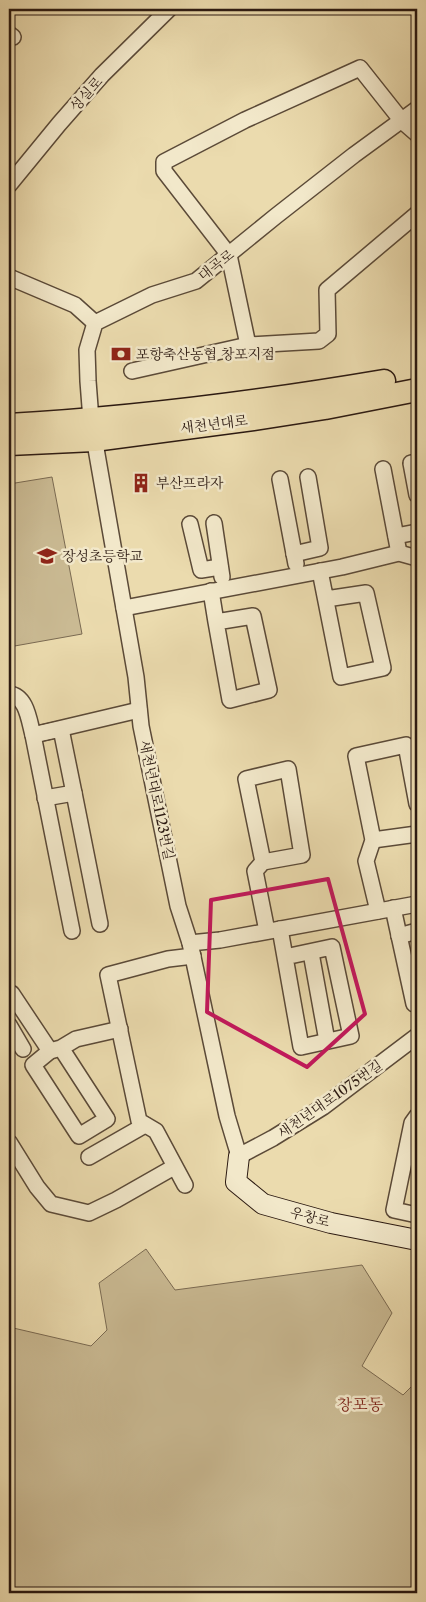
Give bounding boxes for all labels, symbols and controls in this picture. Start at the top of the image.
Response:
street label: 성실로 [66,73,107,115]
street label: 대곡로 [194,245,238,285]
bank icon: 포항축산농협 창포지점 [110,343,132,365]
place label: 포항축산농협 창포지점 [136,345,275,363]
street label: 새천년대로 [179,411,249,437]
building icon: 부산프라자 [130,472,152,494]
place label: 부산프라자 [156,474,224,492]
school or university icon: 장성초등학교 [36,545,58,567]
place label: 장성초등학교 [62,547,144,565]
street label: 새천년대로1123번길 [135,738,179,862]
street label: 새천년대로1075번길 [274,1056,386,1142]
street label: 우창로 [288,1203,332,1231]
district label: 창포동 [337,1394,384,1414]

